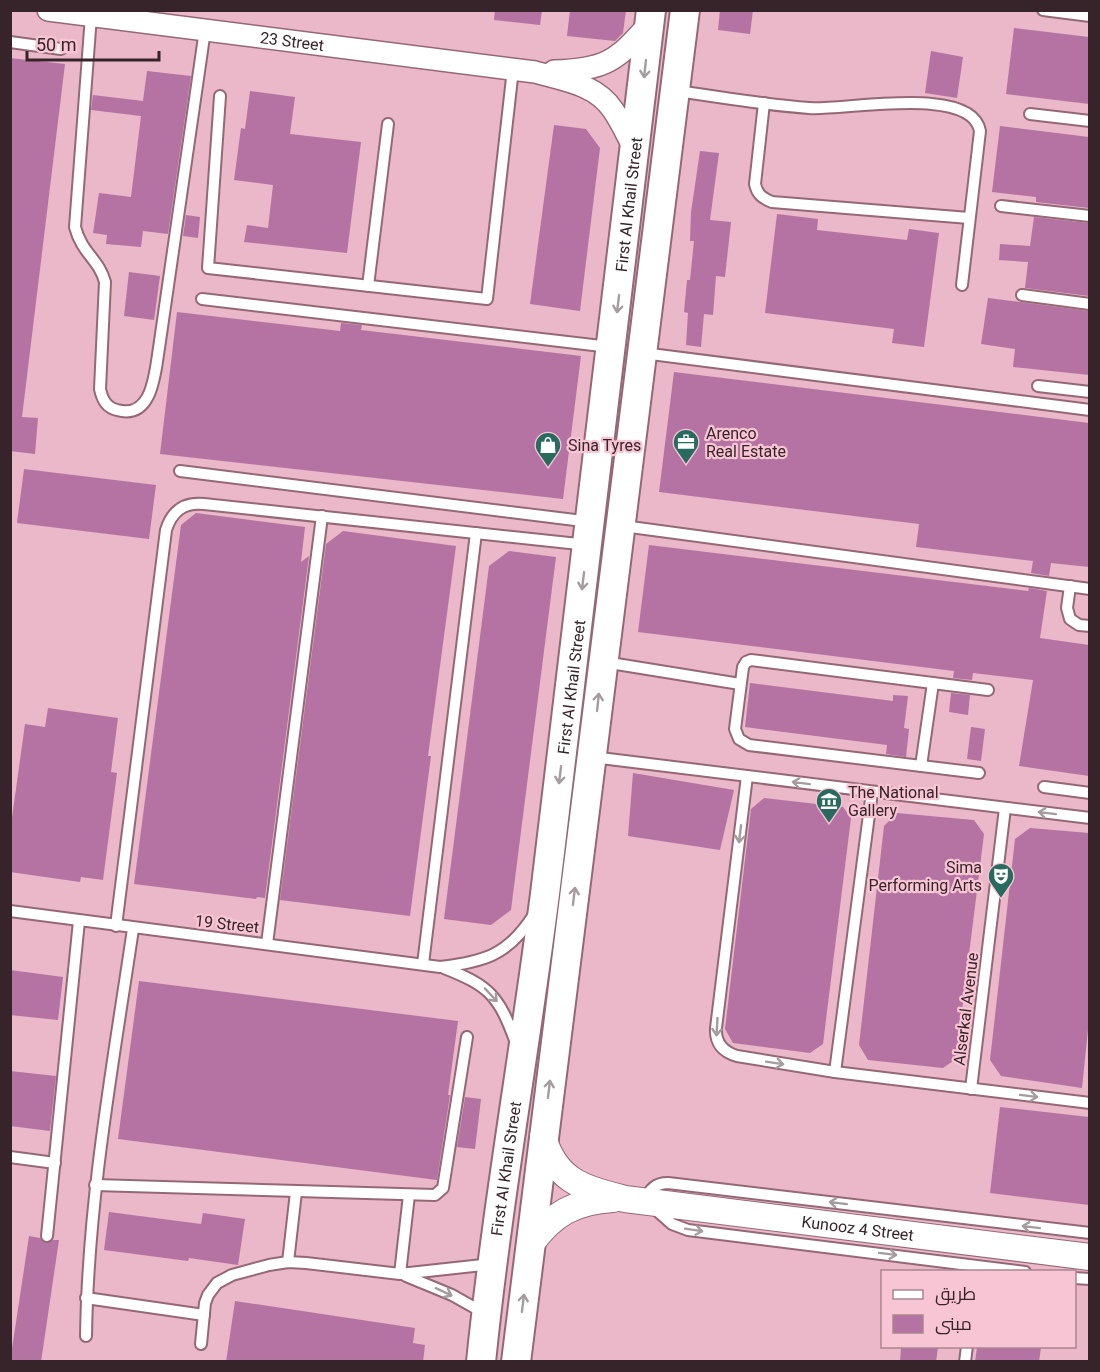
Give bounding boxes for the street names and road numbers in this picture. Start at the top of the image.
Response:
street label: 23 Street [259,28,325,55]
street label: First Al Khail Street [611,136,646,273]
street label: First Al Khail Street [553,619,589,755]
street label: 19 Street [194,911,260,937]
street label: Alserkal Avenue [950,952,982,1066]
street label: First Al Khail Street [487,1100,525,1237]
street label: Kunooz 4 Street [801,1212,915,1244]

